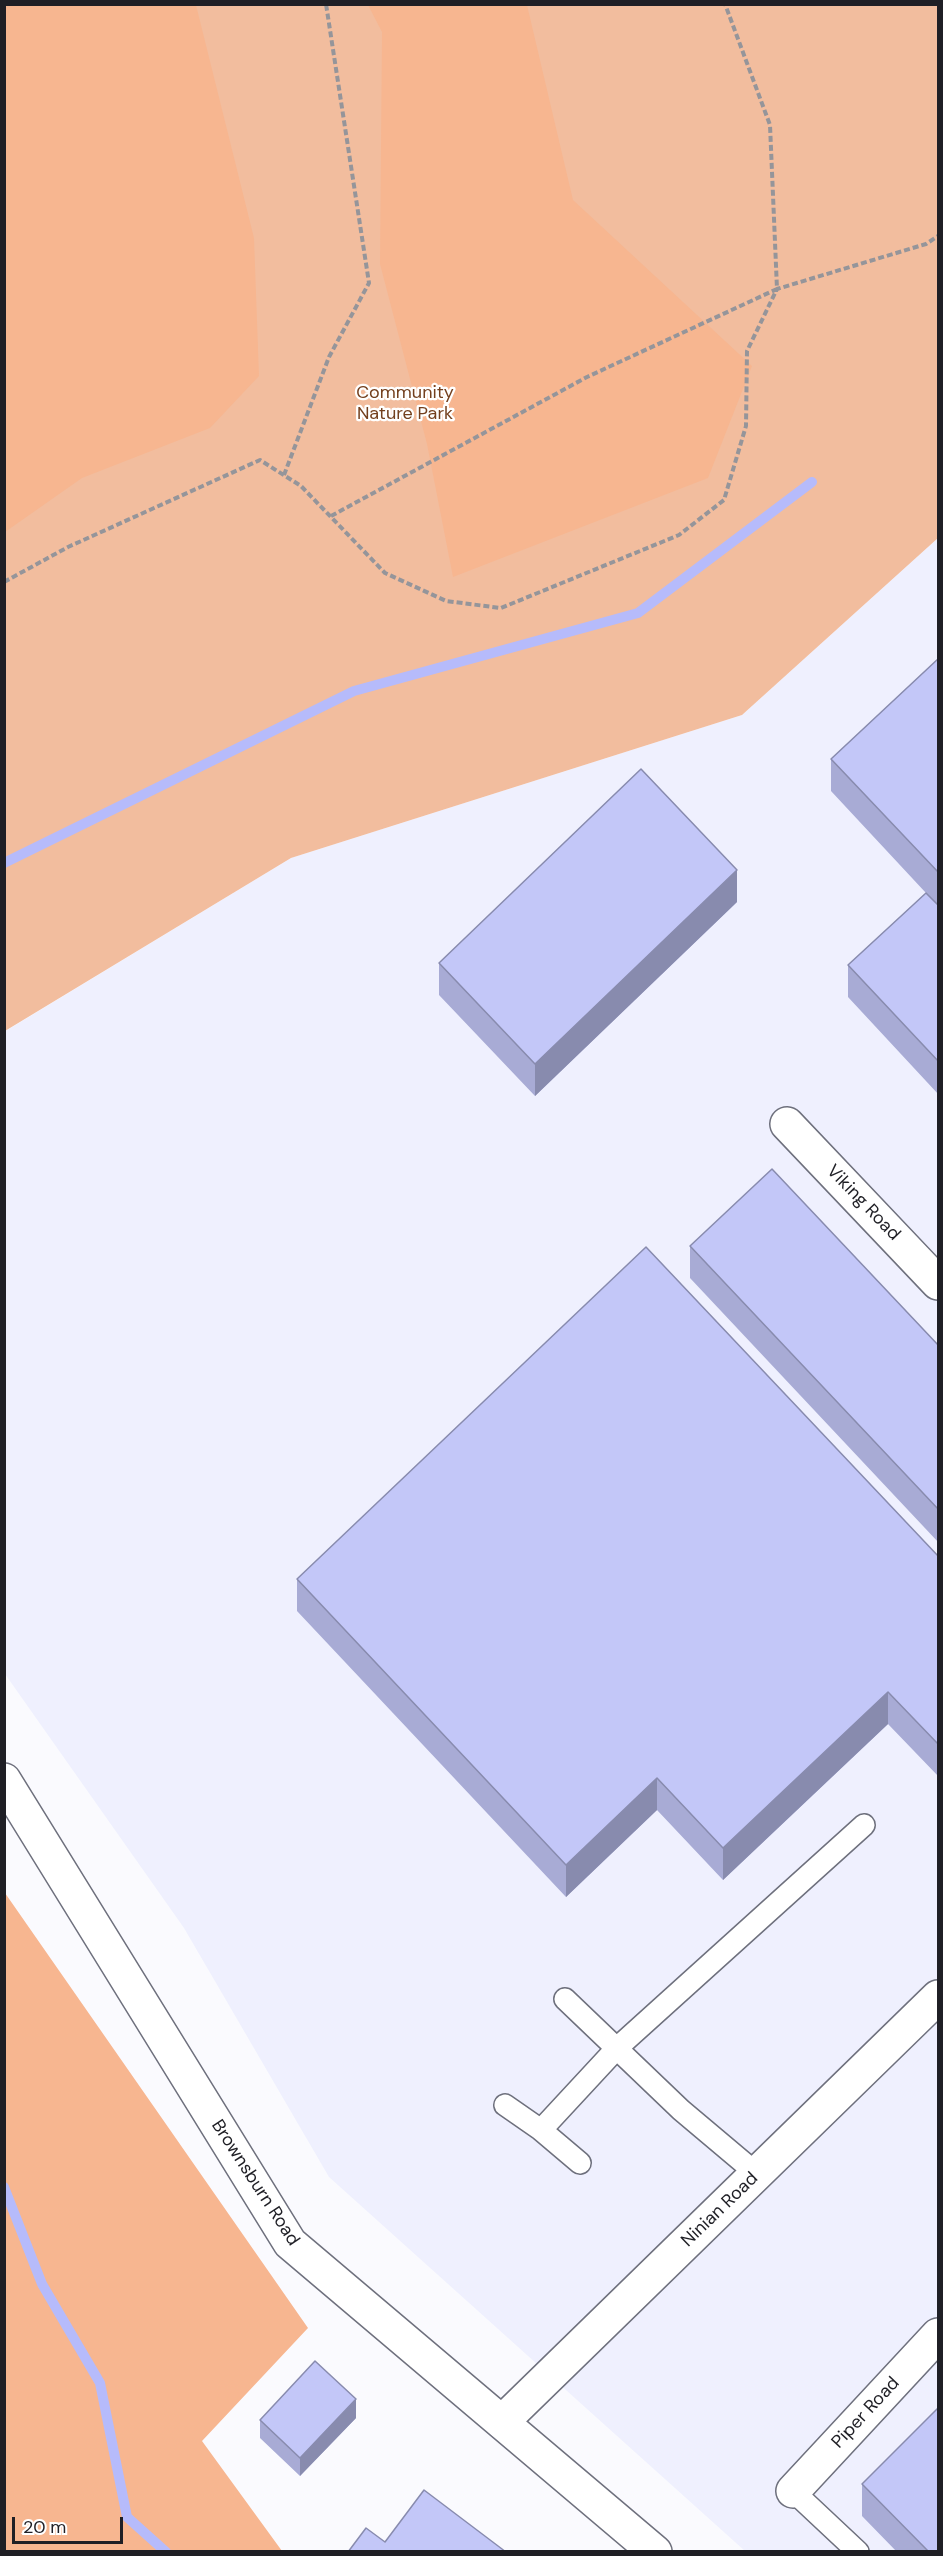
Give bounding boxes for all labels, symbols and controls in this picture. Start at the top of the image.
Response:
park label: Community Nature Park [356,382,454,424]
street label: Viking Road [822,1161,904,1245]
street label: Brownsburn Road [206,2116,304,2250]
street label: Ninian Road [677,2168,763,2252]
street label: Piper Road [828,2373,904,2453]
scale bar [15,2505,126,2543]
text: 20 m [23,2515,66,2539]

